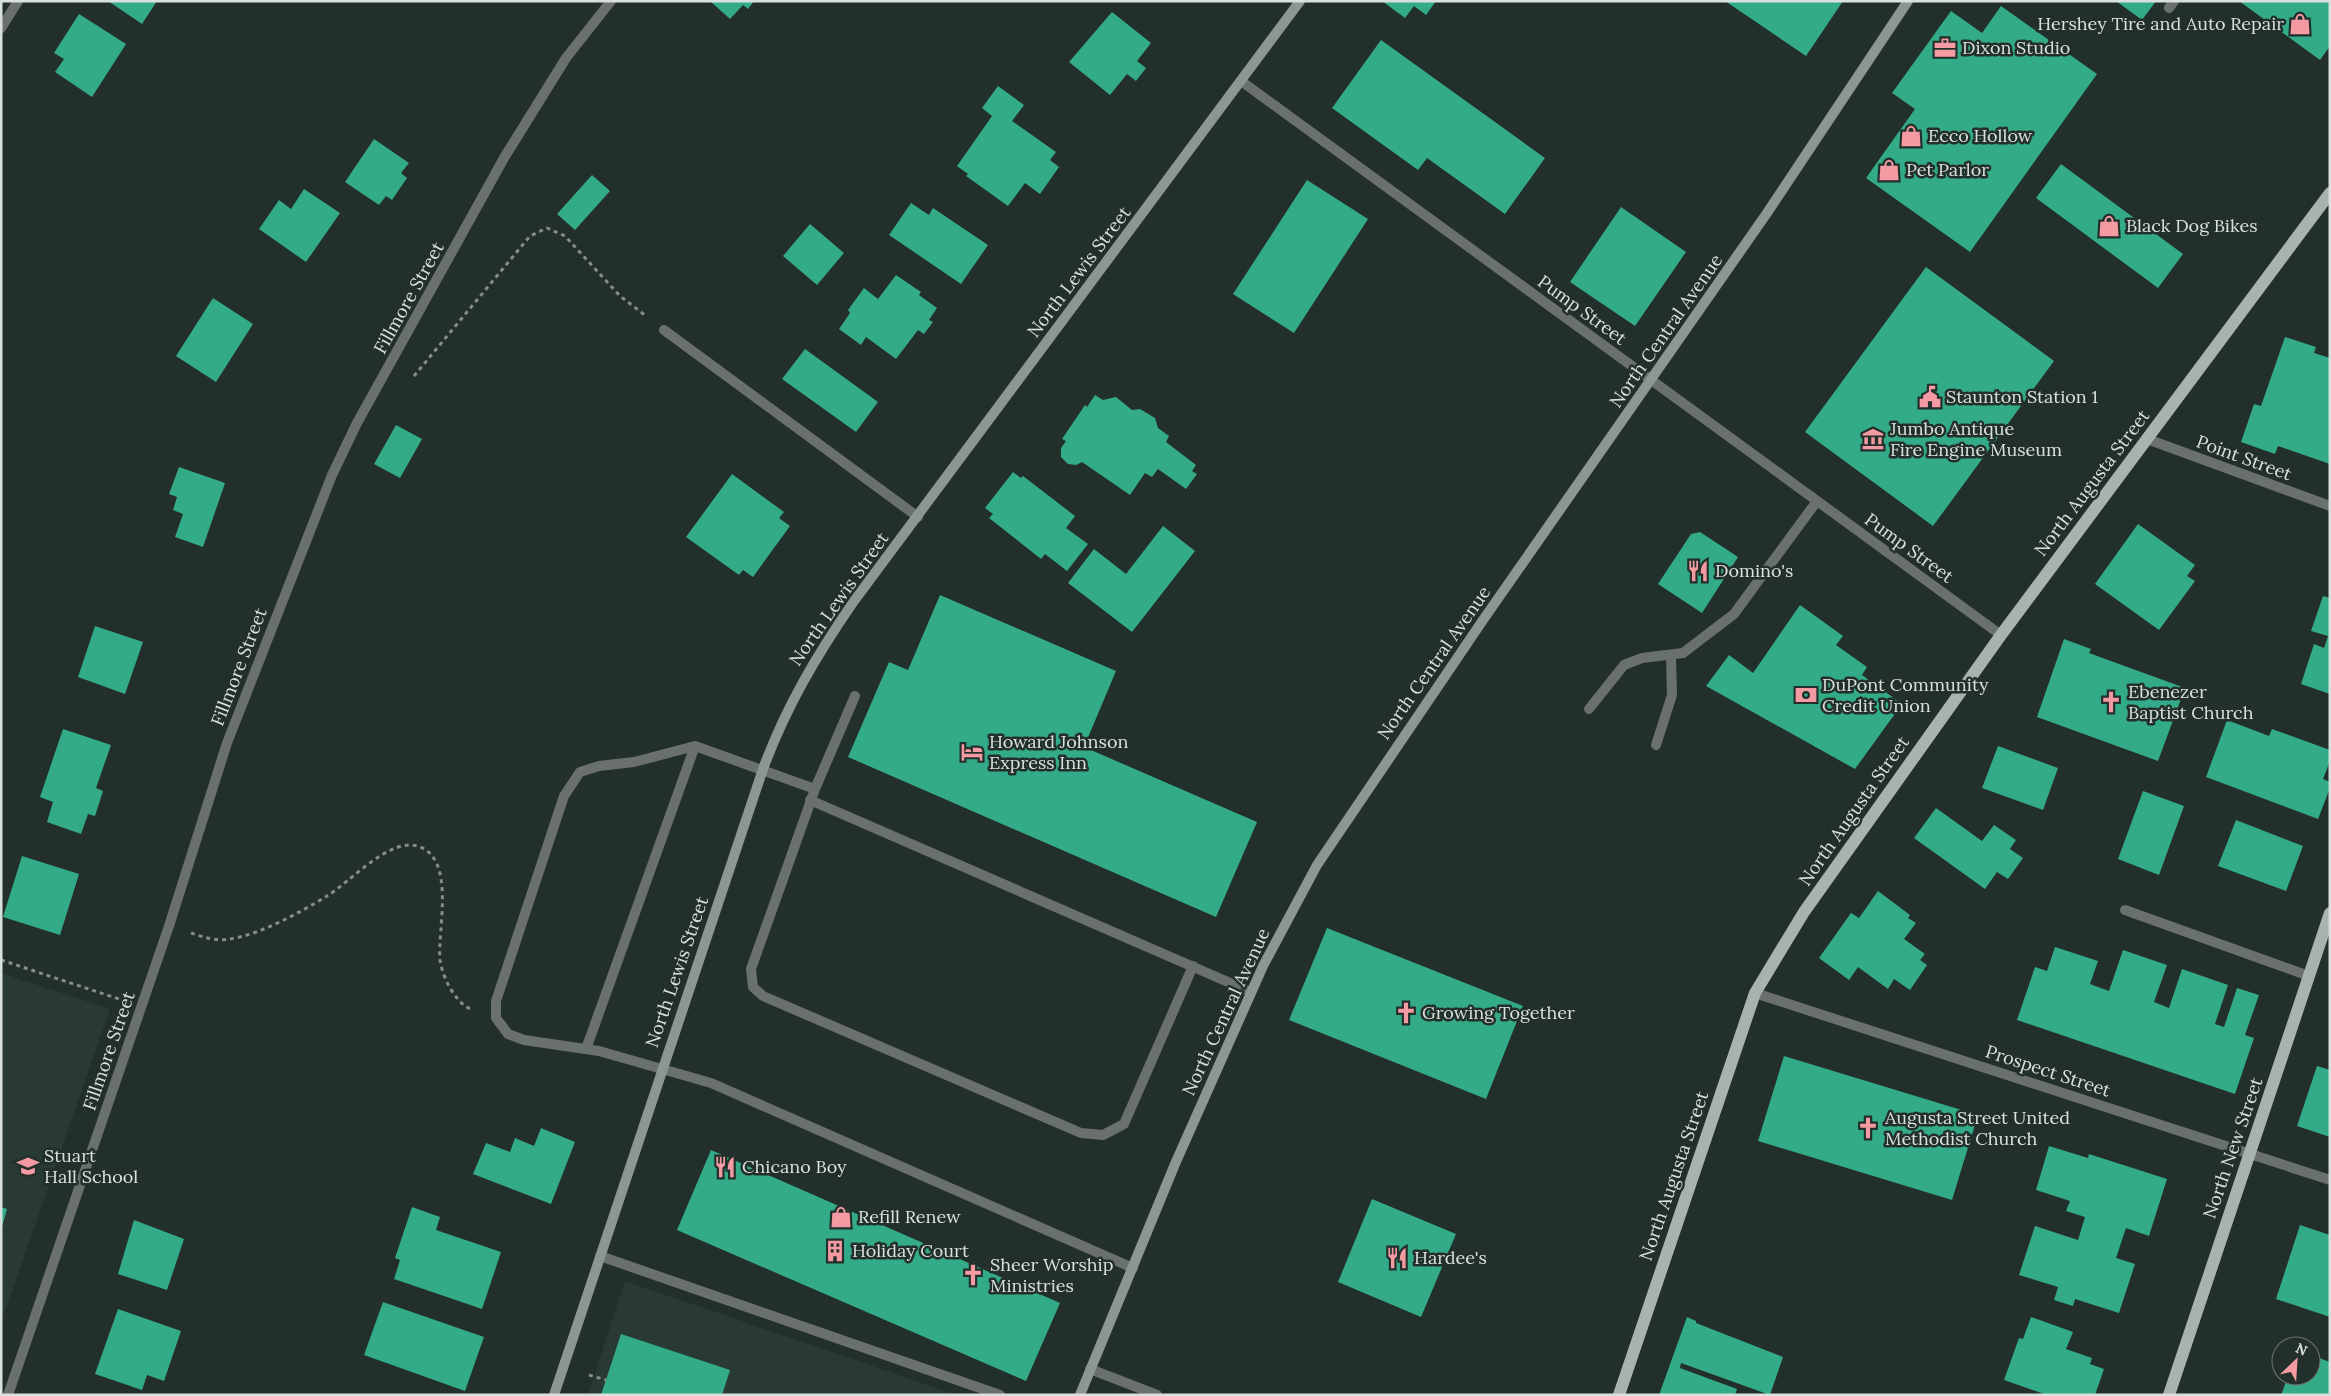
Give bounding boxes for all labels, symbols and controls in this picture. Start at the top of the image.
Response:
shop icon: Hershey Tire and Auto Repair [2287,11,2313,37]
place label: Hershey Tire and Auto Repair [2037,12,2284,35]
office icon: Dixon Studio [1932,35,1958,61]
place label: Dixon Studio [1962,36,2070,59]
shop icon: Ecco Hollow [1898,123,1924,149]
place label: Ecco Hollow [1928,124,2033,147]
shop icon: Pet Parlor [1876,157,1902,183]
place label: Pet Parlor [1906,158,1989,181]
street label: North Lewis Street [1022,202,1135,342]
shop icon: Black Dog Bikes [2096,213,2122,239]
place label: Black Dog Bikes [2126,214,2258,237]
street label: Fillmore Street [368,238,449,358]
street label: North Central Avenue [1604,249,1727,412]
street label: Pump Street [1533,270,1631,350]
public building icon: Staunton Station 1 [1917,384,1943,410]
place label: Staunton Station 1 [1946,385,2098,408]
street label: North Augusta Street [2029,405,2154,561]
place label: Jumbo Antique Fire Engine Museum [1889,417,2062,461]
museum icon: Jumbo Antique Fire Engine Museum [1860,426,1886,452]
street label: Point Street [2193,430,2295,485]
street label: Pump Street [1860,508,1958,588]
street label: North Lewis Street [784,527,893,670]
restaurant icon: Domino's [1685,558,1711,584]
place label: Domino's [1715,559,1793,582]
street label: North Central Avenue [1372,581,1495,744]
street label: Fillmore Street [205,605,272,729]
place label: DuPont Community Credit Union [1822,673,1989,717]
place label: Ebenezer Baptist Church [2128,680,2254,724]
bank icon: DuPont Community Credit Union [1793,682,1819,708]
church icon: Ebenezer Baptist Church [2098,689,2124,715]
place label: Howard Johnson Express Inn [989,730,1128,774]
street label: North Augusta Street [1793,731,1914,890]
hotel icon: Howard Johnson Express Inn [959,739,985,765]
street label: North Lewis Street [640,893,713,1050]
street label: North Central Avenue [1177,924,1275,1099]
street label: Fillmore Street [77,988,140,1113]
church icon: Growing Together [1393,1000,1419,1026]
place label: Growing Together [1422,1001,1575,1024]
street label: Prospect Street [1983,1039,2114,1102]
street label: North New Street [2198,1074,2267,1221]
street label: North Augusta Street [1634,1088,1713,1264]
place label: Augusta Street United Methodist Church [1884,1106,2070,1150]
church icon: Augusta Street United Methodist Church [1855,1115,1881,1141]
place label: Stuart Hall School [44,1144,138,1188]
school or university icon: Stuart Hall School [15,1153,41,1179]
restaurant icon: Chicano Boy [712,1154,738,1180]
place label: Chicano Boy [742,1155,847,1178]
shop icon: Refill Renew [828,1204,854,1230]
place label: Refill Renew [858,1205,961,1228]
building icon: Holiday Court [822,1238,848,1264]
place label: Holiday Court [852,1239,969,1262]
restaurant icon: Hardee's [1384,1245,1410,1271]
place label: Hardee's [1414,1246,1487,1269]
place label: Sheer Worship Ministries [990,1253,1113,1297]
church icon: Sheer Worship Ministries [960,1262,986,1288]
north arrow [2271,1336,2321,1386]
text: N [2293,1339,2310,1360]

